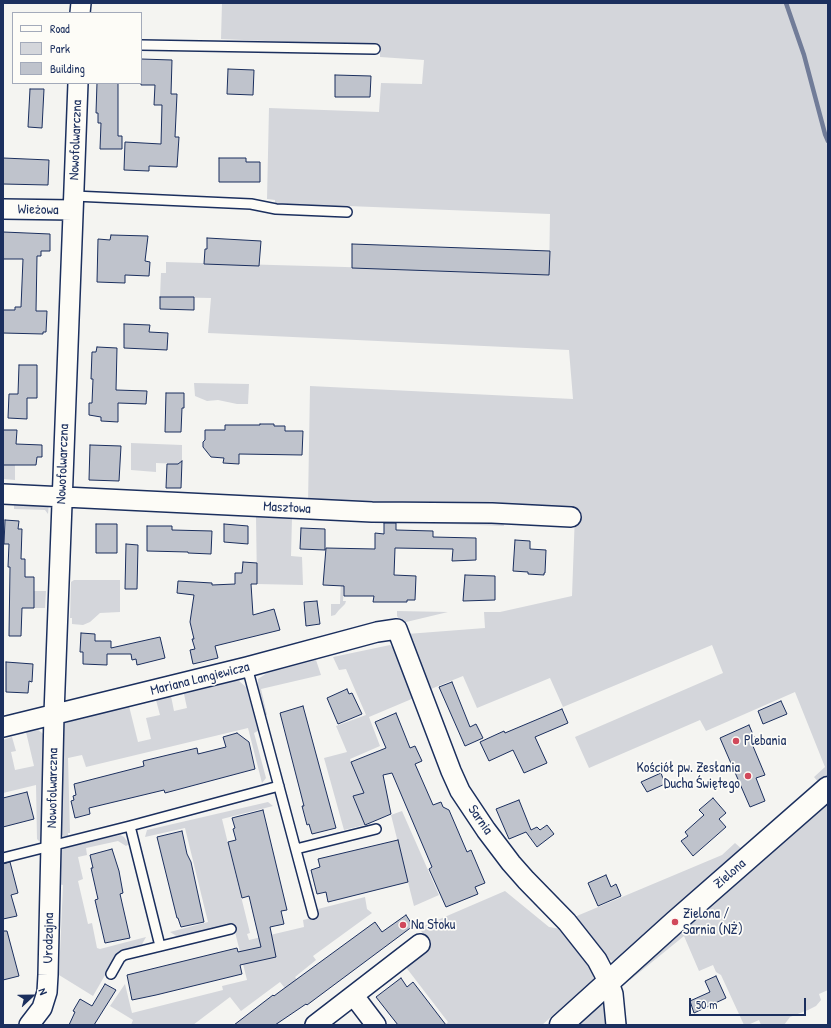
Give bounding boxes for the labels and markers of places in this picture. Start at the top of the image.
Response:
place label: Plebania [744,733,786,749]
marker: Plebania [731,736,741,746]
place label: Kościół pw. Zesłania Ducha Świętego [636,760,740,792]
marker: Kościół pw. Zesłania Ducha Świętego [743,771,753,781]
place label: Zielona / Sarnia (NŻ) [683,906,743,938]
place label: Na Stoku [411,917,455,933]
marker: Zielona / Sarnia (NŻ) [670,917,680,927]
marker: Na Stoku [398,920,408,930]

